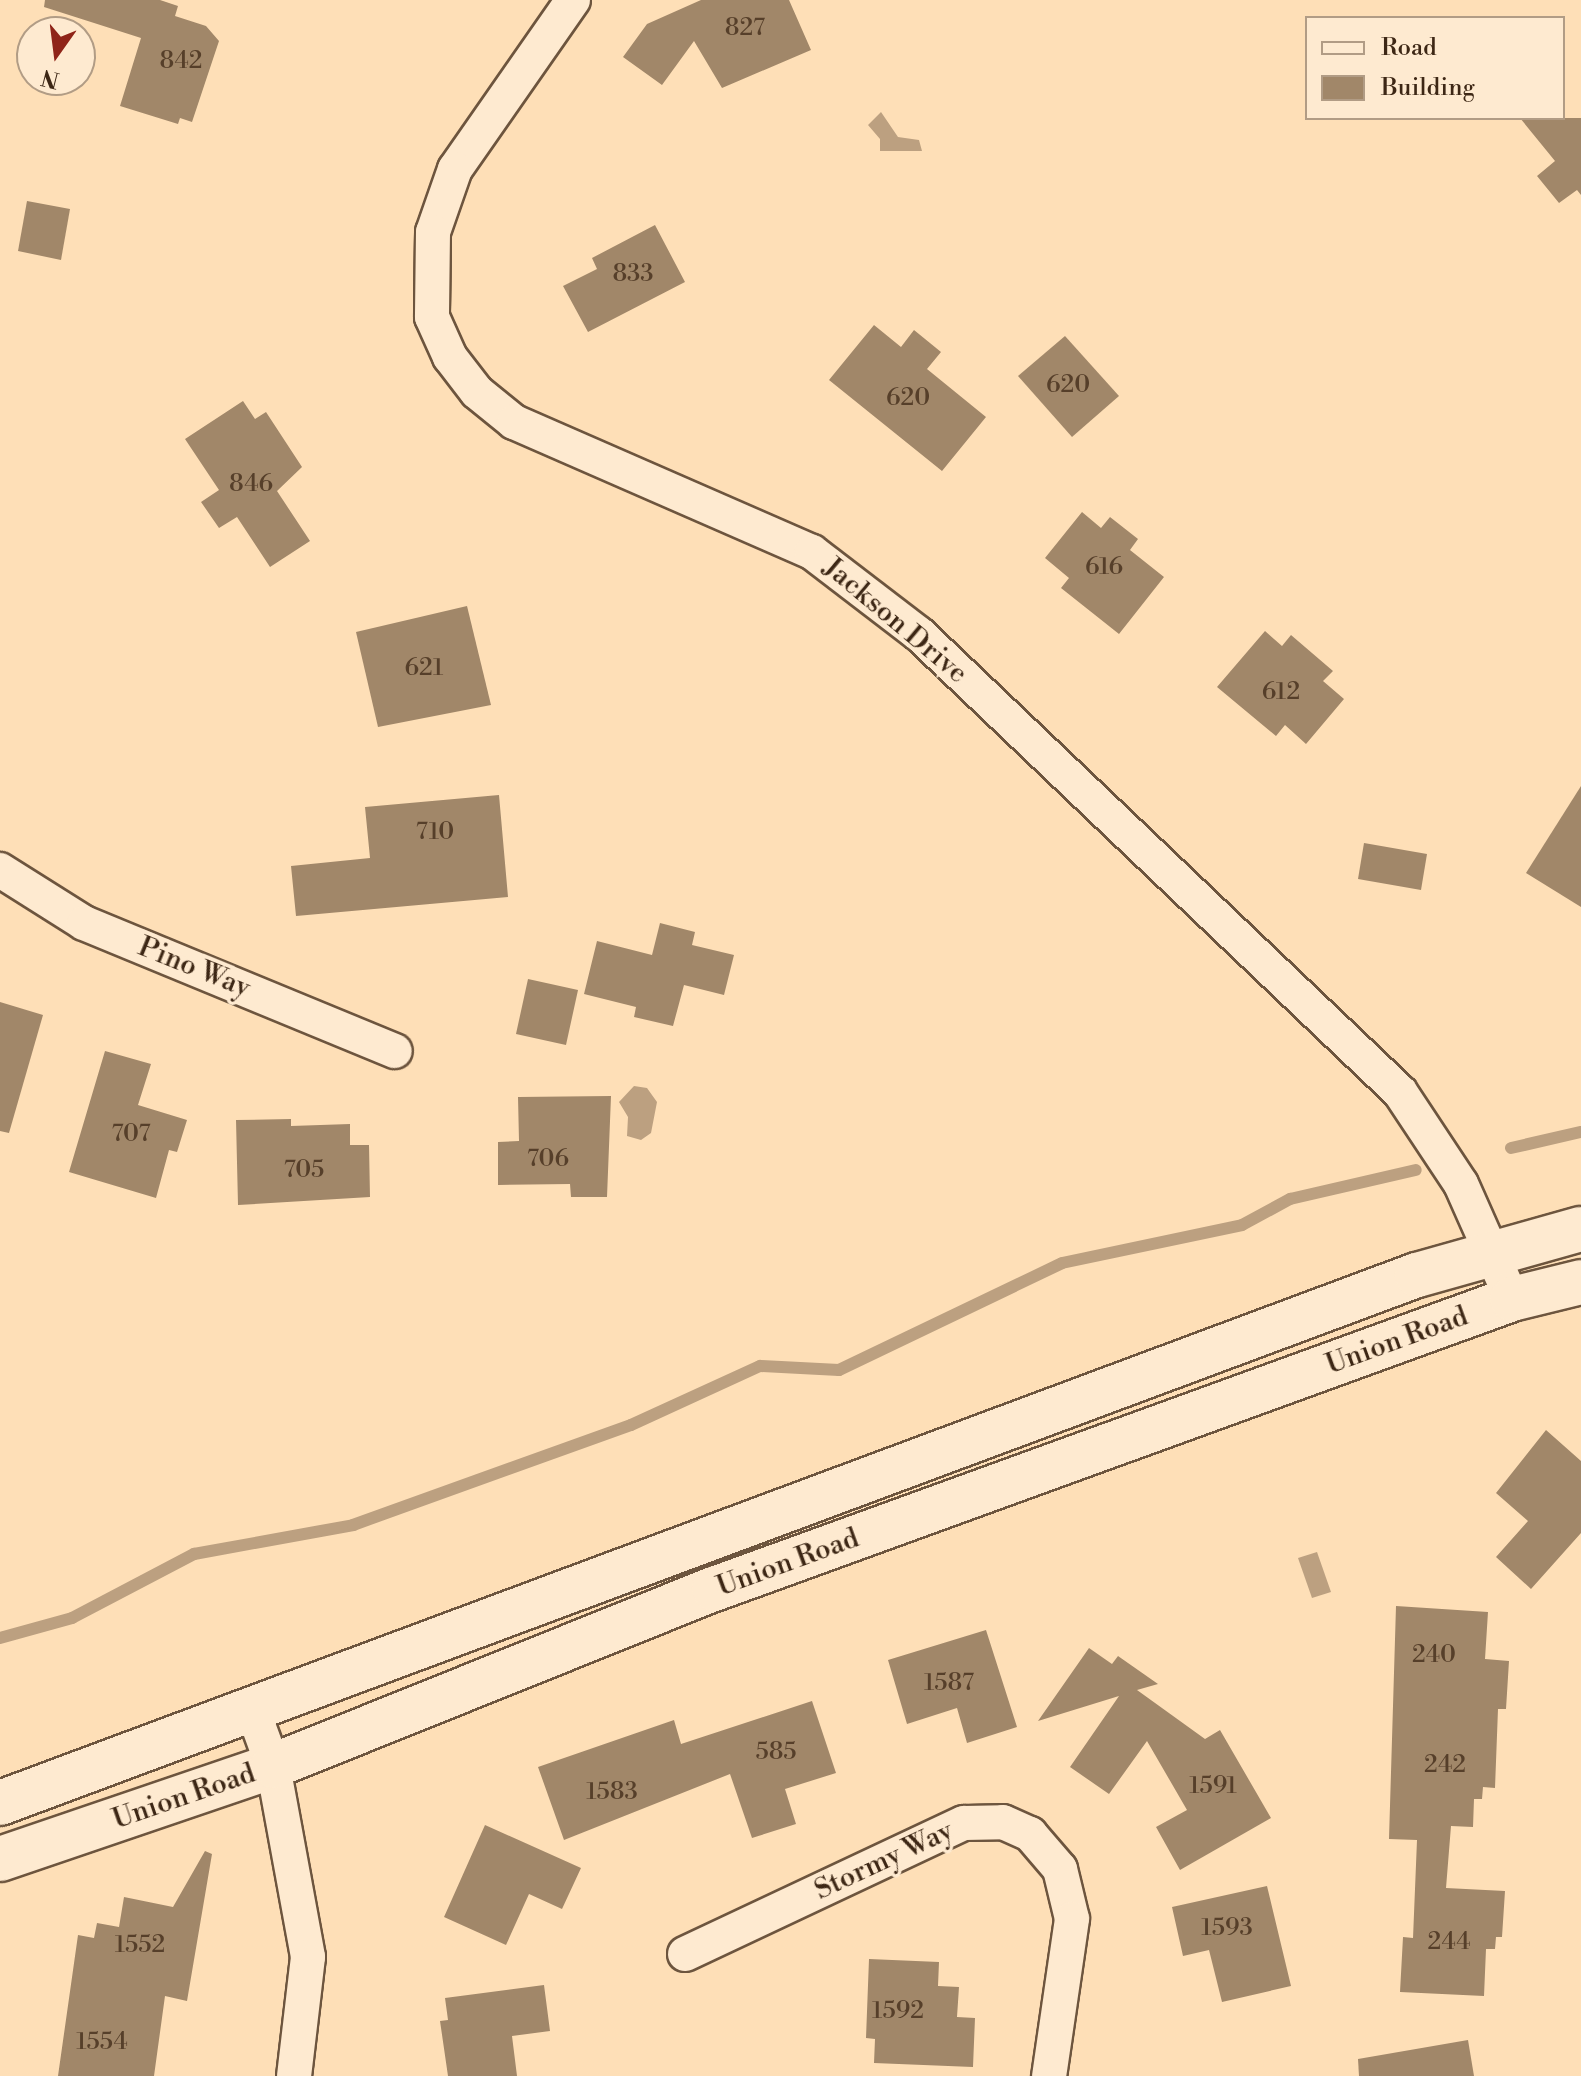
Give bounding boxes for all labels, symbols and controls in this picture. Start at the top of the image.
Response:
house number: 827 [725,15,765,43]
north arrow [16,16,96,96]
legend [1305,16,1565,120]
text: Road [1381,33,1437,63]
house number: 842 [159,48,203,76]
text: N [39,63,62,93]
text: Building [1381,73,1475,103]
house number: 833 [612,261,654,289]
house number: 620 [1046,372,1090,400]
house number: 620 [886,385,930,413]
house number: 846 [229,471,273,499]
street label: Jackson Drive [816,551,974,691]
house number: 616 [1085,554,1123,582]
house number: 621 [405,655,443,683]
house number: 612 [1262,679,1300,707]
house number: 710 [416,819,454,847]
street label: Pino Way [133,930,255,1006]
house number: 707 [111,1121,151,1149]
house number: 706 [527,1146,569,1174]
house number: 705 [284,1157,324,1185]
street label: Union Road [1321,1300,1473,1382]
street label: Union Road [712,1522,864,1604]
house number: 240 [1412,1642,1456,1670]
house number: 1587 [924,1670,974,1698]
house number: 585 [755,1739,797,1767]
house number: 242 [1424,1752,1466,1780]
street label: Union Road [108,1757,260,1837]
house number: 1591 [1189,1773,1237,1801]
house number: 1583 [586,1779,638,1807]
street label: Stormy Way [809,1814,959,1908]
house number: 1593 [1201,1915,1253,1943]
house number: 244 [1428,1929,1470,1957]
house number: 1552 [115,1932,165,1960]
house number: 1592 [872,1998,924,2026]
house number: 1554 [76,2029,128,2057]

